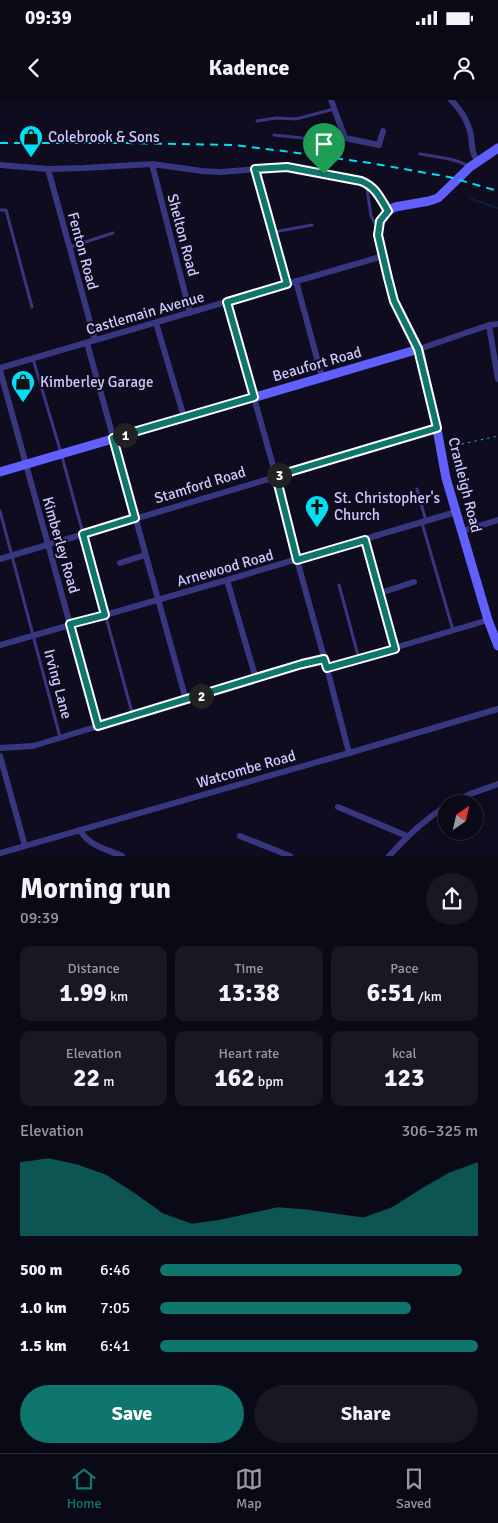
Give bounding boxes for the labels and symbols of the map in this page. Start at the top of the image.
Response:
pin [303,123,345,174]
shop icon: Colebrook & Sons [18,124,44,158]
place label: Colebrook & Sons [48,128,160,146]
street label: Shelton Road [163,192,203,278]
street label: Fenton Road [64,210,102,292]
street label: Castlemain Avenue [84,288,206,338]
street label: Beaufort Road [271,343,364,385]
shop icon: Kimberley Garage [10,369,36,403]
place label: Kimberley Garage [40,373,153,391]
pin: 1 [112,422,138,448]
street label: Cranleigh Road [444,435,486,535]
pin: 3 [266,462,292,488]
street label: Stamford Road [152,463,248,507]
place label: St. Christopher's Church [334,489,441,524]
church icon: St. Christopher's Church [304,494,330,528]
street label: Kimberley Road [39,495,83,596]
street label: Arnewood Road [175,546,275,590]
street label: Irving Lane [40,647,76,721]
pin: 2 [188,684,214,708]
street label: Watcombe Road [194,746,298,792]
north arrow [438,795,482,840]

